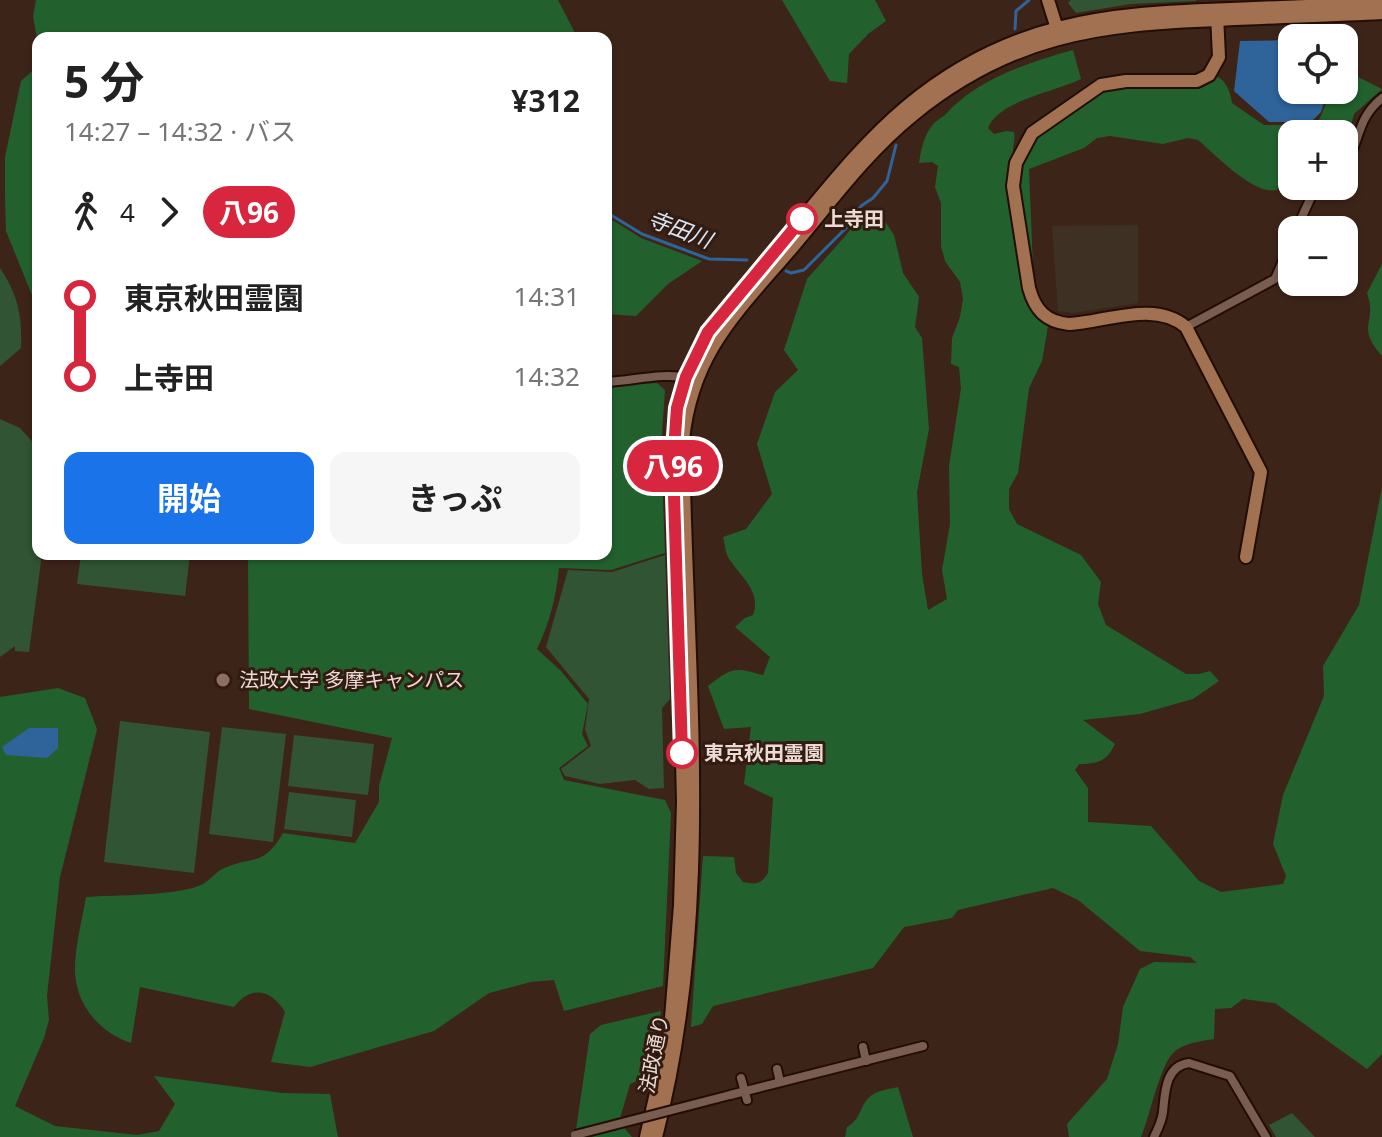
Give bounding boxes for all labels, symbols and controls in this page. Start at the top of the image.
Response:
map controls [1278,24,1358,296]
button: locate [1278,24,1358,104]
text: 5 分 [64,51,145,111]
text: ¥312 [511,80,580,121]
text: 14:27 – 14:32 · バス [64,113,296,149]
button: + [1278,120,1358,200]
icon: walk [64,190,108,234]
icon: forward [147,190,191,234]
text: 八96 [219,193,279,231]
text: 4 [120,194,135,230]
water label: 寺田川 [644,202,718,255]
marker: 上寺田 [787,204,817,234]
place label: 上寺田 [824,205,884,232]
button: − [1278,216,1358,296]
text: 東京秋田霊園 [124,277,304,318]
text: 14:31 [514,278,580,314]
text: 上寺田 [124,357,214,398]
text: 14:32 [514,358,580,394]
line badge: 八96 [627,440,719,492]
text: 八96 [643,447,703,485]
button: 開始 [64,452,314,544]
button: きっぷ [330,452,580,544]
place label: 法政大学 多摩キャンパス [239,666,464,693]
marker: 法政大学 多摩キャンパス [214,671,232,689]
marker: 東京秋田霊園 [667,738,697,768]
place label: 東京秋田霊園 [704,739,824,766]
street label: 法政通り [633,1012,674,1096]

